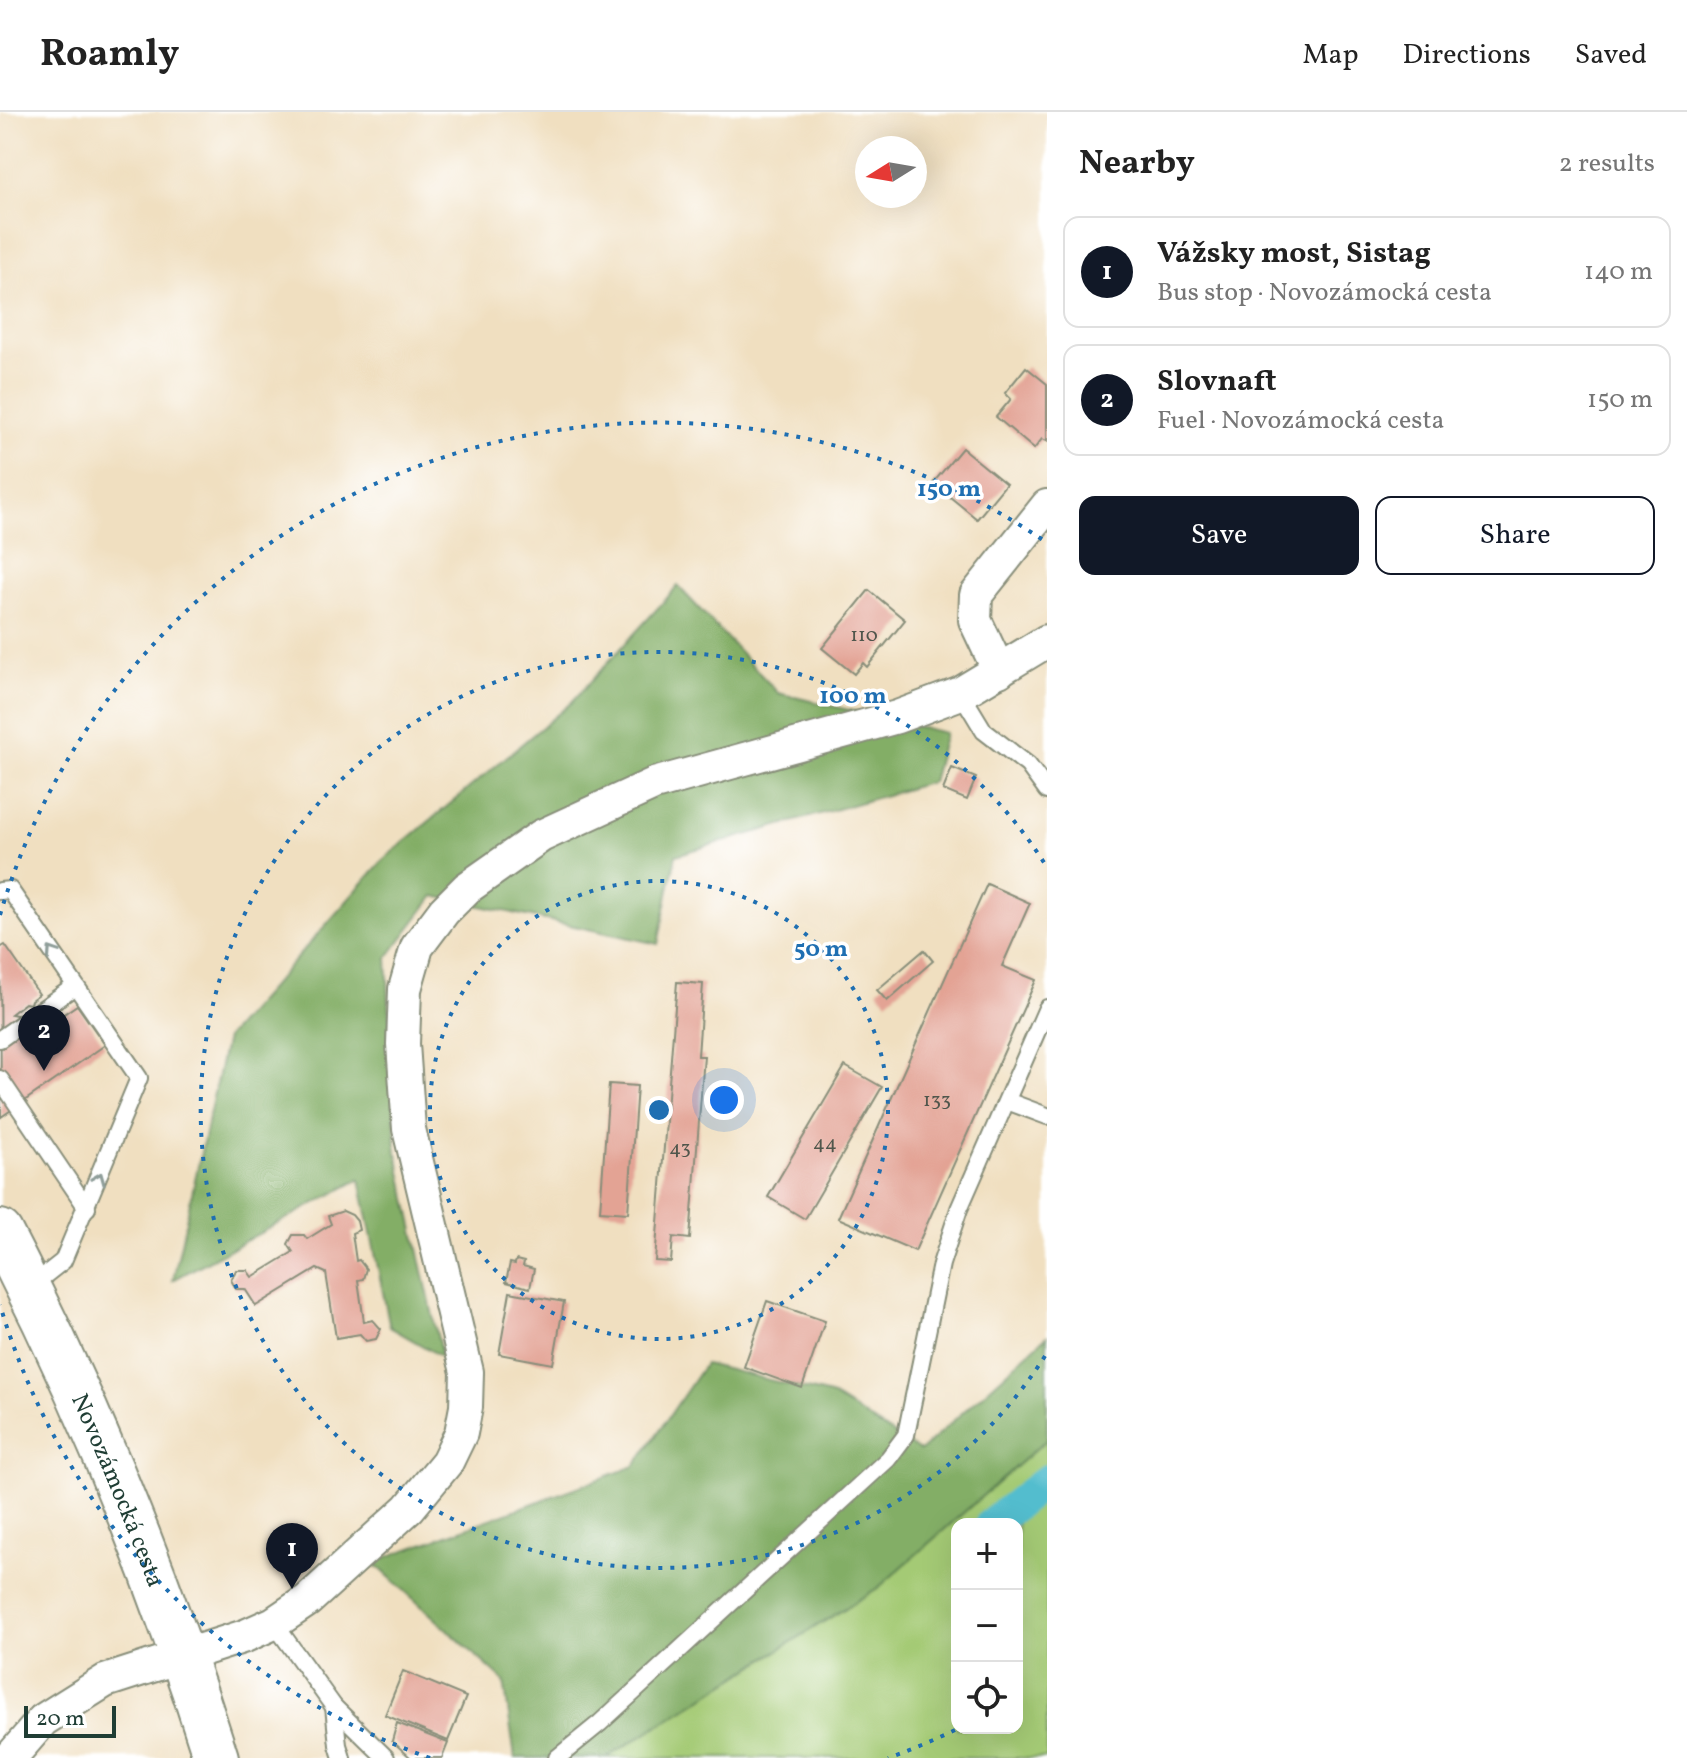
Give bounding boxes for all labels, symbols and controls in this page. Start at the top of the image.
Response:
text: Roamly [40,29,179,82]
text: Map [1303,36,1359,75]
text: Directions [1403,36,1531,75]
text: Saved [1575,36,1647,75]
north arrow [855,136,927,208]
text: Nearby [1079,141,1195,188]
text: 2 results [1559,146,1655,182]
text: Vážsky most, Sistag [1157,233,1431,275]
text: 1 [1102,254,1112,290]
text: 140 m [1584,254,1653,290]
text: Bus stop · Novozámocká cesta [1157,275,1492,311]
text: Slovnaft [1157,361,1277,403]
text: 2 [1100,382,1114,418]
text: 150 m [1587,382,1653,418]
text: Fuel · Novozámocká cesta [1157,403,1444,439]
text: 150 m [917,473,981,507]
button: Save [1079,496,1359,575]
button: Share [1375,496,1655,575]
house number: 110 [850,622,878,650]
text: 100 m [819,680,887,714]
text: 50 m [794,933,848,967]
one-way arrow [47,947,62,961]
pin: 2 [18,1005,70,1071]
your location [704,1080,744,1120]
house number: 133 [923,1087,951,1115]
centre of rings [645,1096,673,1124]
house number: 44 [813,1130,837,1158]
house number: 43 [669,1135,691,1163]
one-way arrow [89,1172,106,1186]
street label: Novozámocká cesta [61,1389,171,1592]
map controls [951,1518,1023,1734]
button: + [951,1518,1023,1590]
pin: 1 [266,1523,318,1589]
button: − [951,1590,1023,1662]
button: locate [951,1662,1023,1734]
scale bar [24,1702,116,1738]
text: 20 m [36,1704,85,1735]

